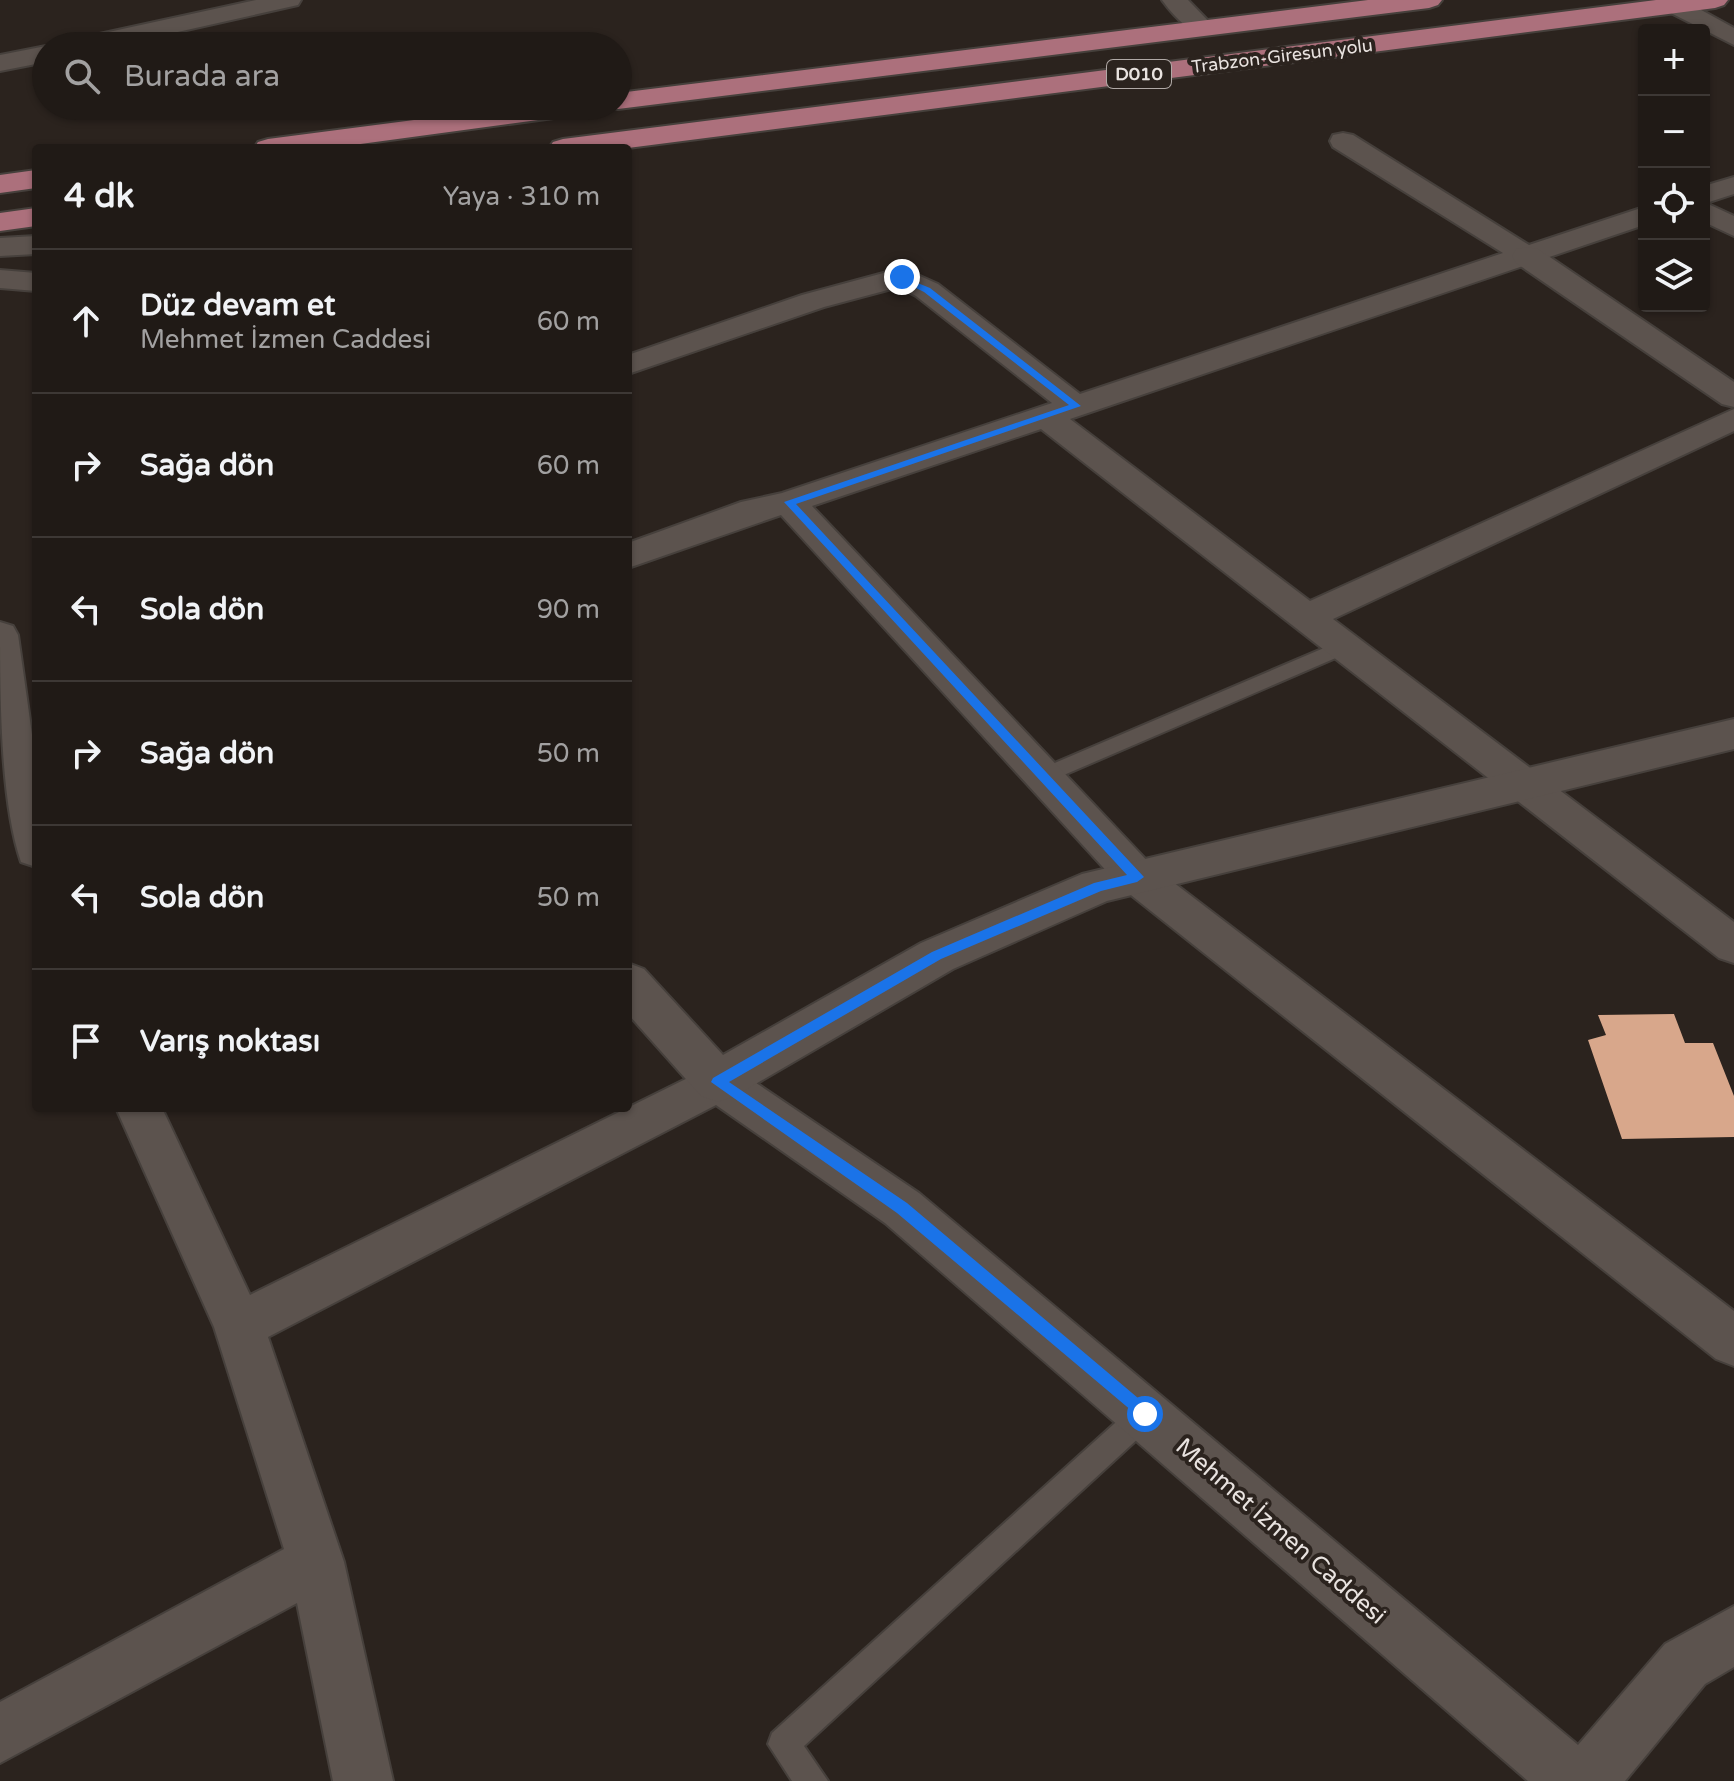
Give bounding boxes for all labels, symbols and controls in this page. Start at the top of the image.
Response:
map controls [1638,24,1710,312]
button: + [1638,24,1710,96]
search box [32,32,632,120]
street label: Trabzon-Giresun yolu [1190,34,1374,78]
icon: search [60,54,104,98]
text: Burada ara [124,58,280,95]
road number: D010 [1107,60,1171,88]
button: − [1638,96,1710,168]
button: locate [1638,168,1710,240]
text: 4 dk [64,176,134,217]
text: Yaya · 310 m [443,181,600,212]
button: layers [1638,240,1710,312]
route end [884,259,920,295]
text: Düz devam et [140,287,335,324]
icon: ahead [64,299,108,343]
text: 60 m [537,306,600,337]
text: Mehmet İzmen Caddesi [140,324,431,355]
icon: right [64,443,108,487]
text: Sağa dön [140,447,274,484]
text: 60 m [537,450,600,481]
icon: left [64,587,108,631]
text: Sola dön [140,591,264,628]
text: 90 m [537,594,600,625]
icon: right [64,731,108,775]
text: Sağa dön [140,735,274,772]
text: 50 m [537,738,600,769]
icon: left [64,875,108,919]
text: Sola dön [140,879,264,916]
text: 50 m [537,882,600,913]
icon: arrive [64,1019,108,1063]
text: Varış noktası [140,1023,320,1060]
route start [1127,1396,1163,1432]
street label: Mehmet İzmen Caddesi [1170,1432,1392,1631]

